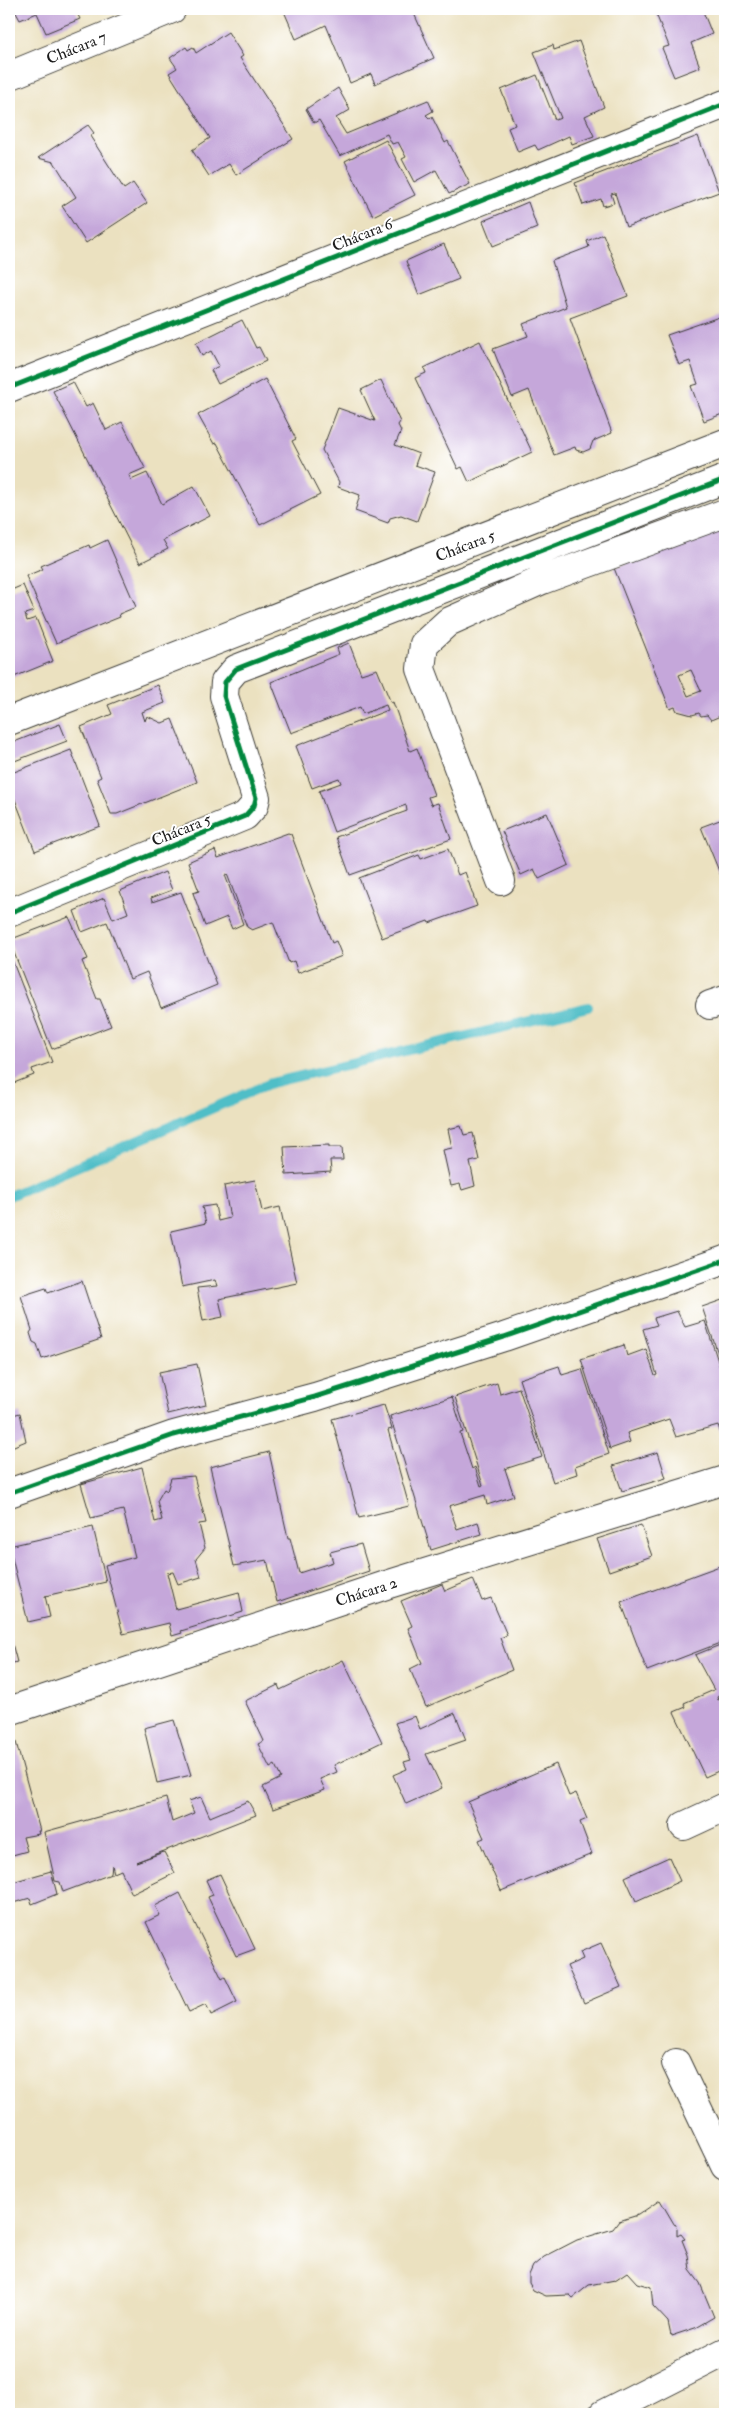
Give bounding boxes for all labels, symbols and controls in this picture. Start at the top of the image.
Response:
street label: Chácara 7 [43,27,110,69]
street label: Chácara 6 [329,213,397,256]
street label: Chácara 5 [433,525,498,566]
street label: Chácara 5 [149,809,214,851]
street label: Chácara 2 [333,1573,400,1611]

